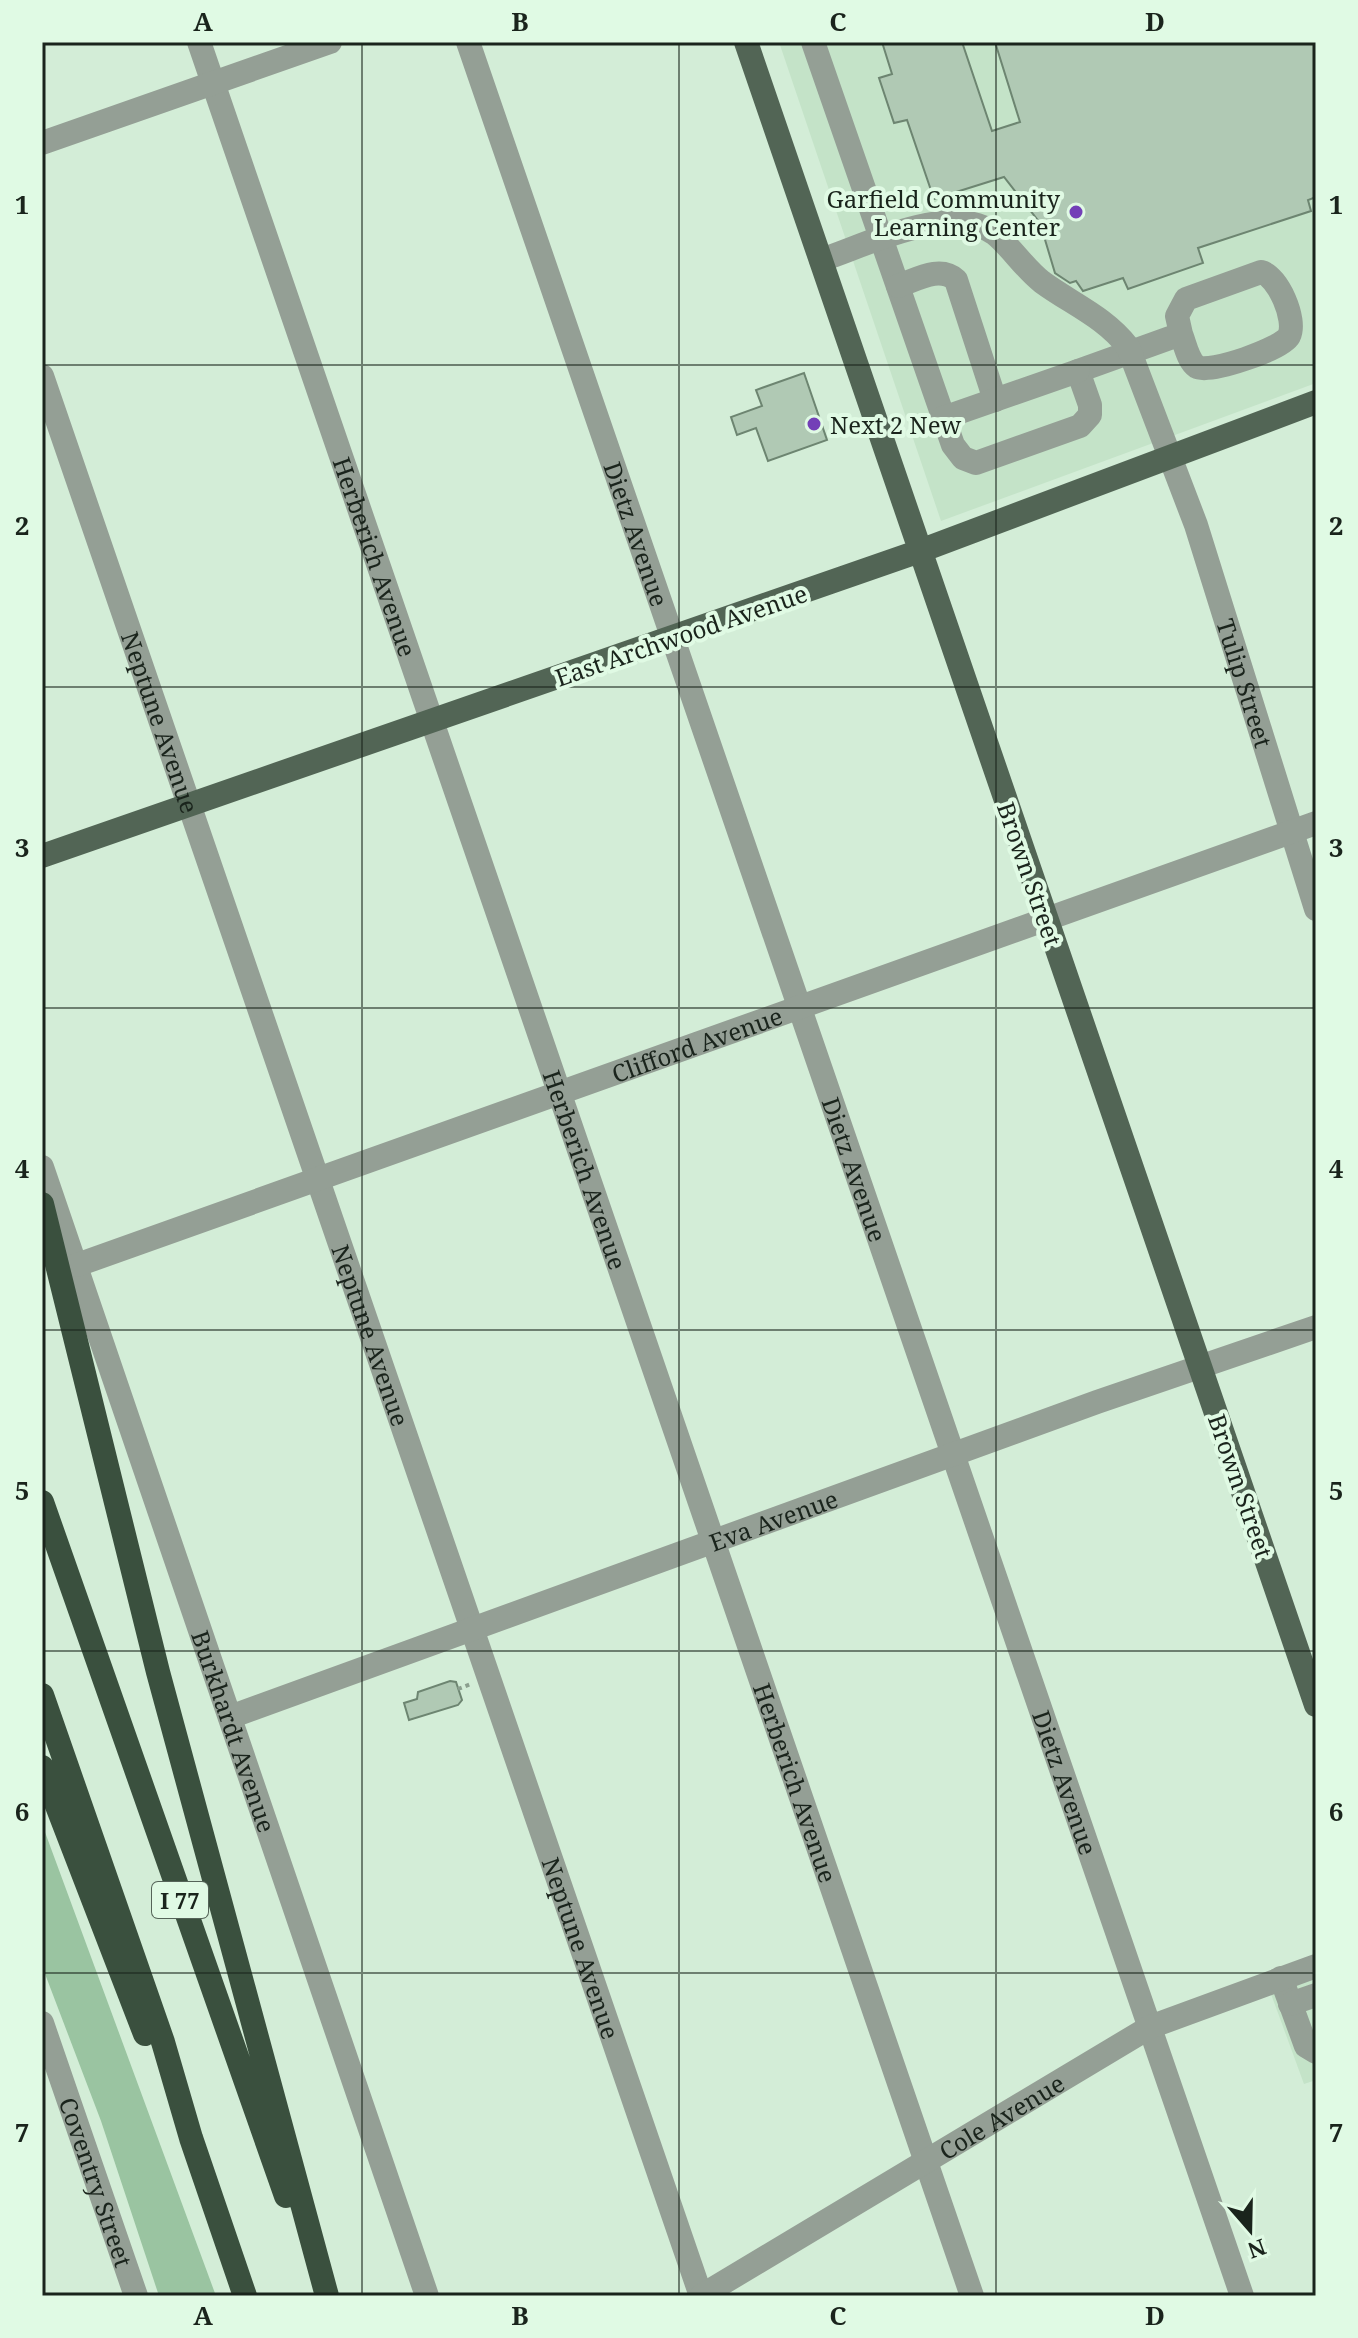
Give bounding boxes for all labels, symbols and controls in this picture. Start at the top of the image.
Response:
text: A [193,3,213,39]
text: B [511,3,529,39]
text: C [829,3,847,39]
text: D [1145,3,1165,39]
place label: Garfield Community Learning Center [827,182,1060,243]
text: 1 [15,186,29,222]
text: 1 [1329,186,1343,222]
marker: Garfield Community Learning Center [1067,203,1085,221]
place label: Next 2 New [830,408,962,441]
marker: Next 2 New [805,415,823,433]
street label: Herberich Avenue [326,452,425,661]
street label: Dietz Avenue [597,457,677,610]
text: 2 [15,507,29,543]
text: 2 [1329,507,1343,543]
street label: East Archwood Avenue [551,576,811,694]
street label: Tulip Street [1210,614,1281,751]
street label: Neptune Avenue [114,627,207,817]
street label: Brown Street [990,798,1070,950]
text: 3 [15,829,29,865]
text: 3 [1329,829,1343,865]
street label: Clifford Avenue [607,998,787,1090]
street label: Herberich Avenue [536,1065,635,1274]
street label: Dietz Avenue [815,1093,895,1246]
text: 4 [15,1150,30,1186]
text: 4 [1329,1150,1344,1186]
street label: Neptune Avenue [325,1240,418,1430]
street label: Brown Street [1201,1410,1281,1562]
text: 5 [15,1472,29,1508]
text: 5 [1329,1472,1343,1508]
street label: Eva Avenue [704,1481,842,1558]
street label: Burkhardt Avenue [185,1626,284,1837]
street label: Herberich Avenue [746,1678,845,1887]
street label: Dietz Avenue [1025,1706,1106,1859]
text: 6 [15,1793,29,1829]
text: 6 [1329,1793,1343,1829]
street label: Neptune Avenue [535,1853,628,2043]
road number: I 77 [152,1882,208,1918]
street label: Cole Avenue [932,2066,1070,2167]
street label: Coventry Street [52,2093,141,2271]
text: 7 [15,2114,29,2150]
text: 7 [1329,2114,1343,2150]
north arrow [1210,2190,1290,2270]
text: N [1244,2233,1270,2267]
text: A [193,2297,213,2333]
text: B [511,2297,529,2333]
text: C [829,2297,847,2333]
text: D [1145,2297,1165,2333]

